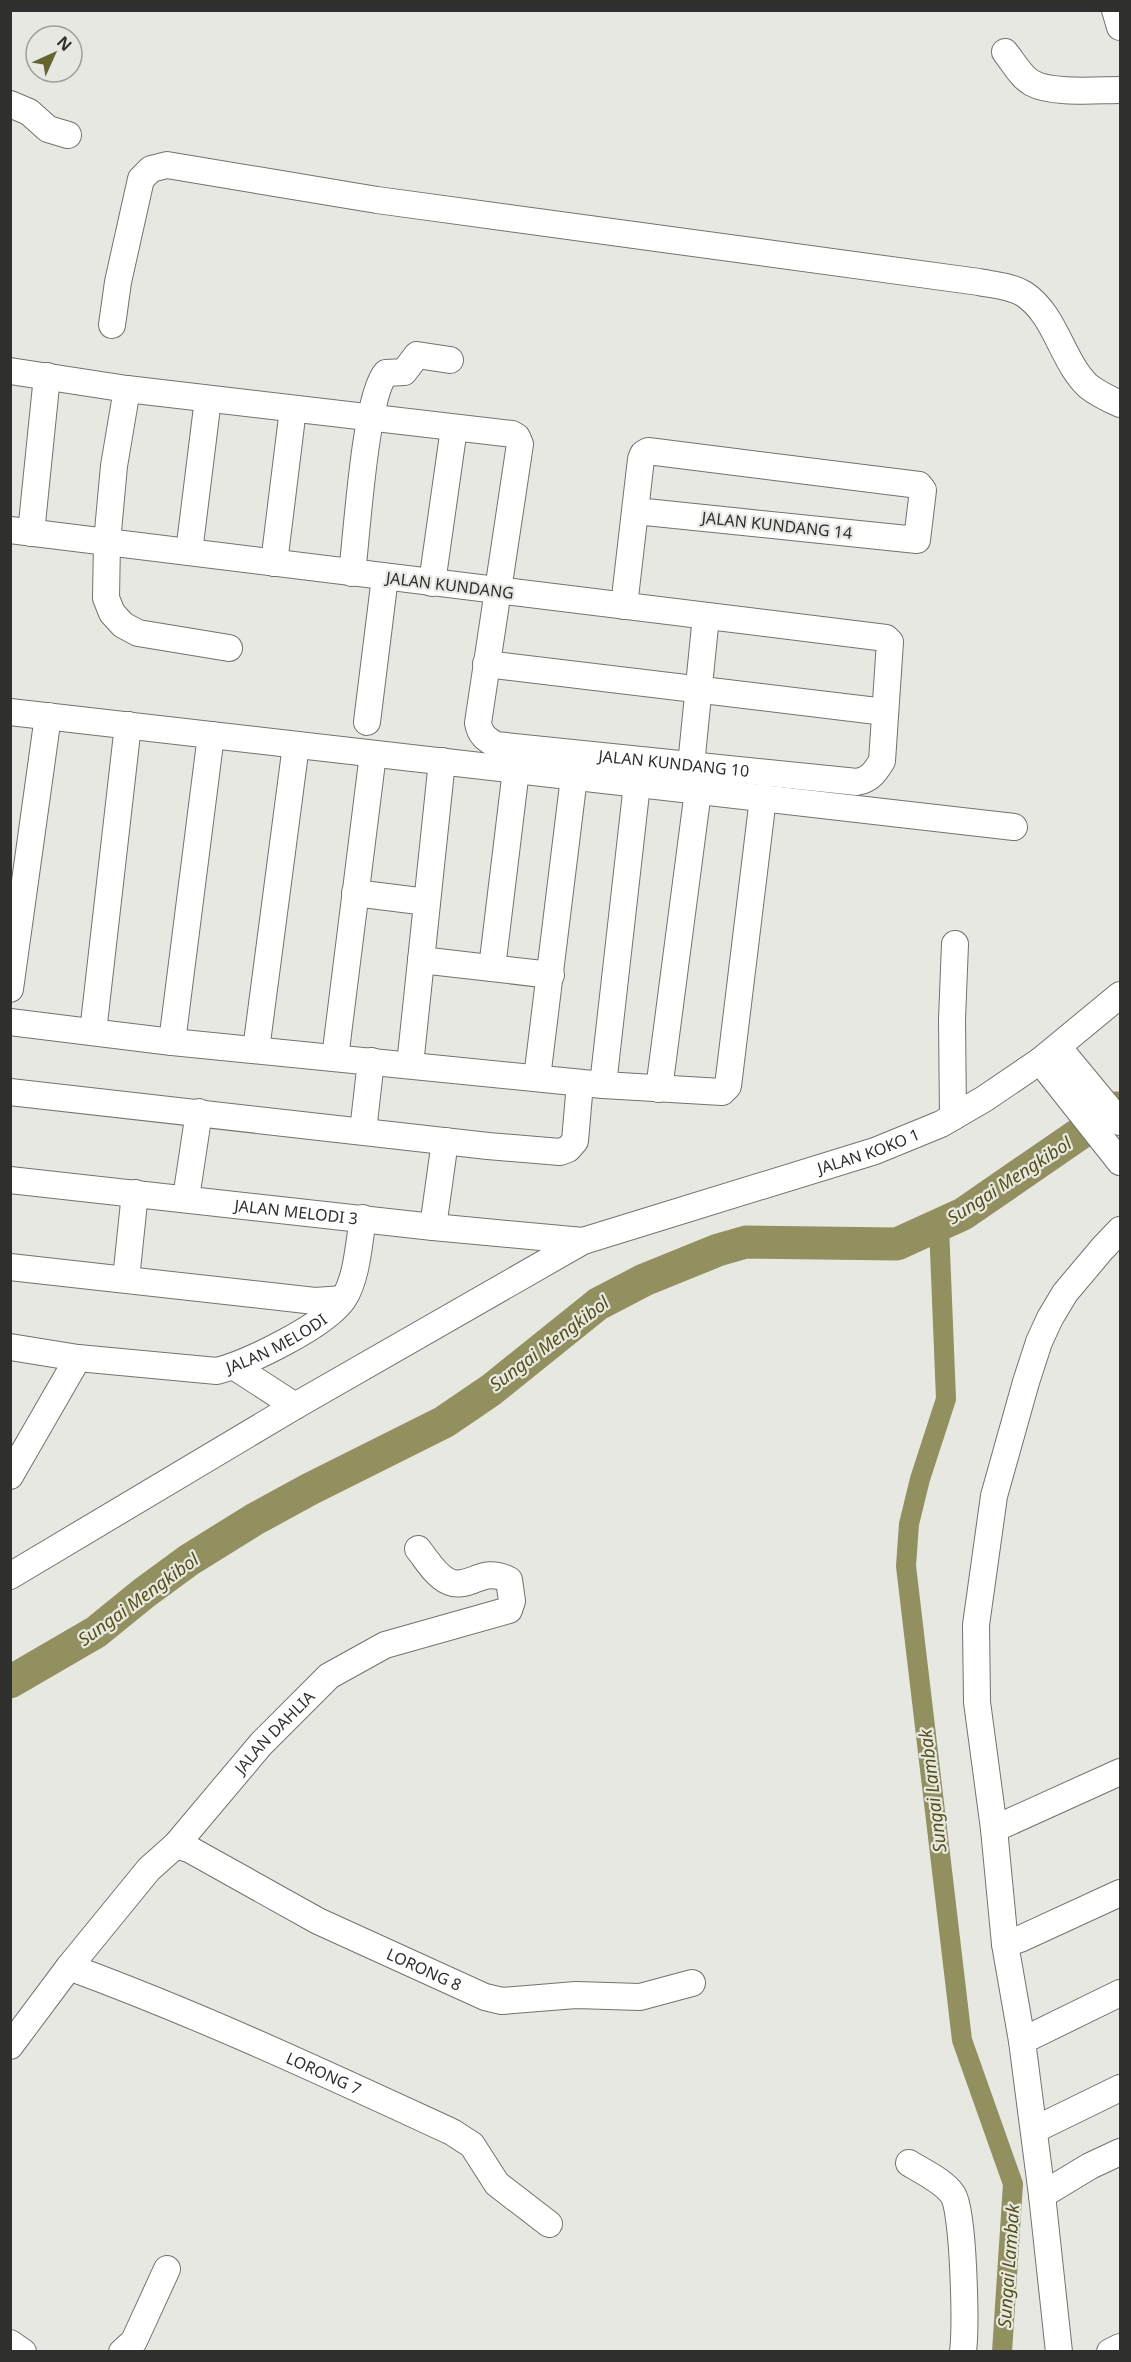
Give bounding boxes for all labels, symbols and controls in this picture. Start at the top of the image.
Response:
north arrow [24,24,84,84]
text: N [52,31,77,56]
street label: JALAN KUNDANG 14 [699,506,853,544]
street label: JALAN KUNDANG [383,566,515,604]
street label: JALAN KUNDANG 10 [596,744,750,782]
street label: JALAN KOKO 1 [813,1123,923,1180]
water label: Sungai Mengkibol [942,1131,1076,1229]
street label: JALAN MELODI 3 [231,1194,359,1230]
water label: Sungai Mengkibol [484,1290,614,1396]
street label: JALAN MELODI [221,1308,331,1379]
water label: Sungai Mengkibol [73,1547,203,1651]
street label: JALAN DAHLIA [228,1685,320,1780]
water label: Sungai Lambak [912,1727,951,1854]
street label: LORONG 8 [383,1943,465,1996]
street label: LORONG 7 [283,2047,365,2100]
water label: Sungai Lambak [992,2202,1024,2329]

